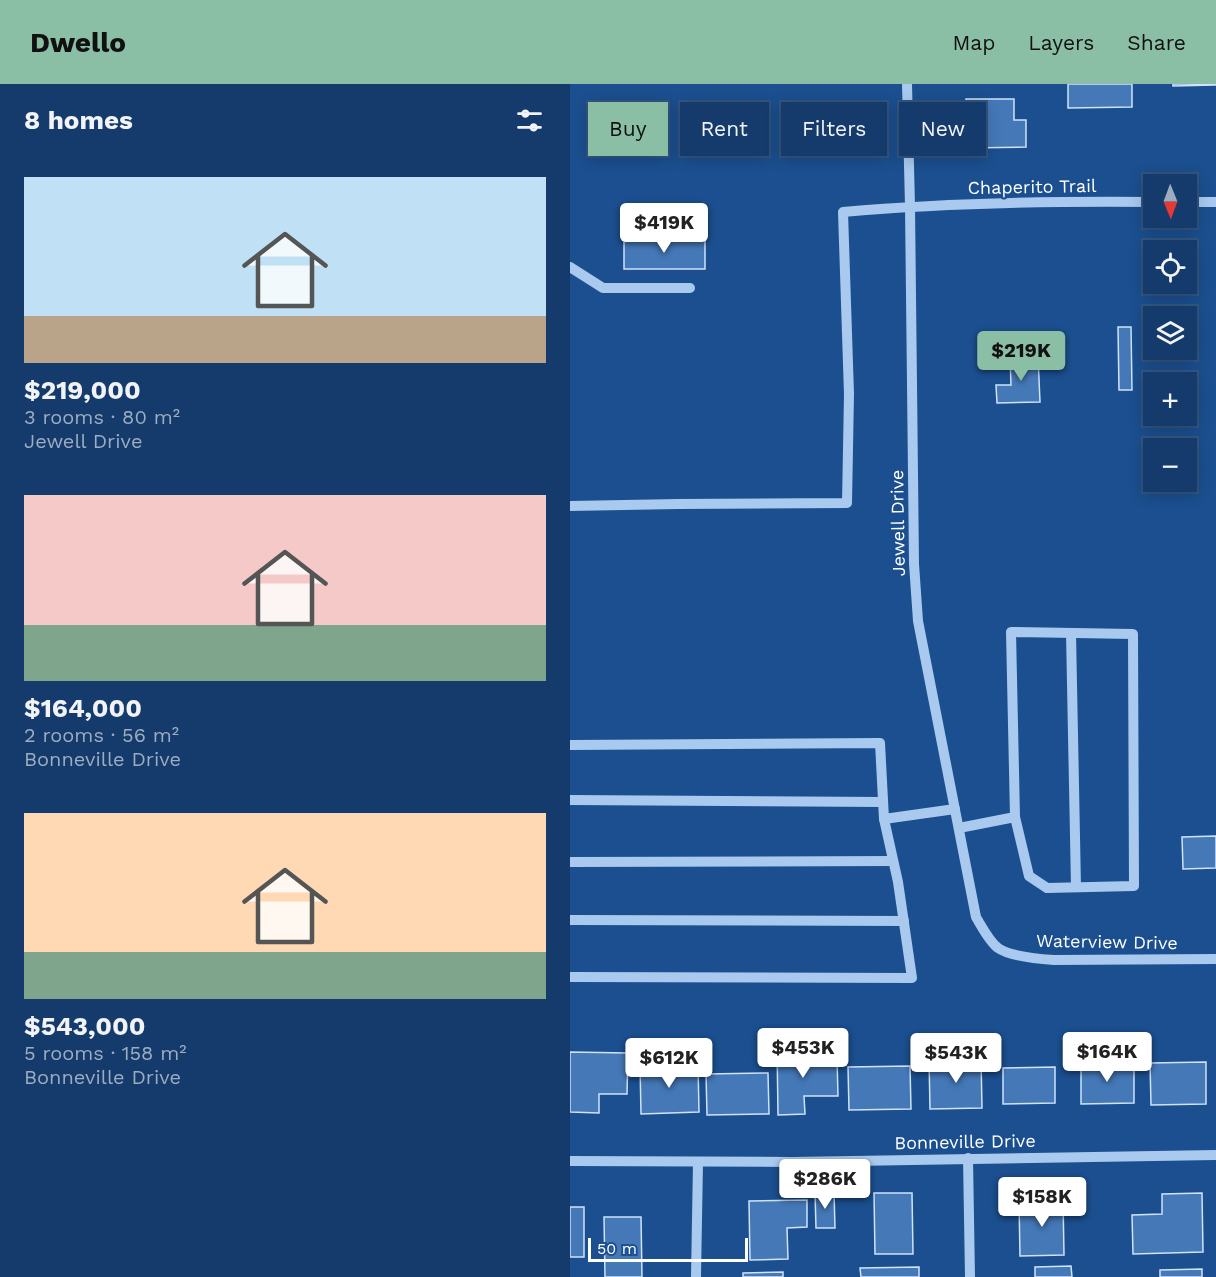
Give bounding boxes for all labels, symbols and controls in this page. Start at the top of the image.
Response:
text: Dwello [30,26,126,59]
text: Map [952,30,995,55]
text: Layers [1028,30,1094,55]
text: Share [1127,30,1186,55]
chip: Buy [588,102,668,156]
chip: Rent [680,102,769,156]
chip: Filters [781,102,887,156]
chip: New [899,102,986,156]
icon: filters [513,104,546,137]
text: 8 homes [24,105,133,135]
north arrow [1143,174,1197,228]
map controls [1143,174,1197,492]
street label: Chaperito Trail [967,175,1097,198]
pin: $419K [622,203,706,254]
text: $419K [634,210,694,234]
icon: home [231,216,339,324]
button: locate [1143,240,1197,294]
button: layers [1143,306,1197,360]
pin: $219K [979,331,1063,382]
text: $219K [991,338,1051,362]
button: + [1143,372,1197,426]
text: $219,000 [24,375,141,405]
text: 3 rooms · 80 m² [24,405,180,429]
text: Jewell Drive [24,429,143,453]
button: − [1143,438,1197,492]
street label: Jewell Drive [886,470,909,577]
icon: home [231,534,339,642]
text: $164,000 [24,693,142,723]
text: 2 rooms · 56 m² [24,723,179,747]
text: Bonneville Drive [24,747,181,771]
icon: home [231,852,339,960]
street label: Waterview Drive [1036,930,1178,953]
text: $543,000 [24,1011,146,1041]
pin: $453K [761,1028,845,1079]
pin: $164K [1065,1032,1149,1083]
pin: $543K [914,1033,998,1084]
text: $453K [771,1035,835,1059]
pin: $612K [627,1038,711,1089]
text: $164K [1077,1039,1137,1063]
text: $543K [924,1040,988,1064]
text: 5 rooms · 158 m² [24,1041,187,1065]
text: $612K [639,1045,699,1069]
text: Bonneville Drive [24,1065,181,1089]
street label: Bonneville Drive [894,1130,1036,1153]
pin: $286K [783,1159,867,1210]
text: $286K [793,1166,857,1190]
pin: $158K [1000,1177,1084,1228]
text: $158K [1012,1184,1072,1208]
scale bar [588,1235,748,1262]
text: 50 m [597,1239,637,1258]

